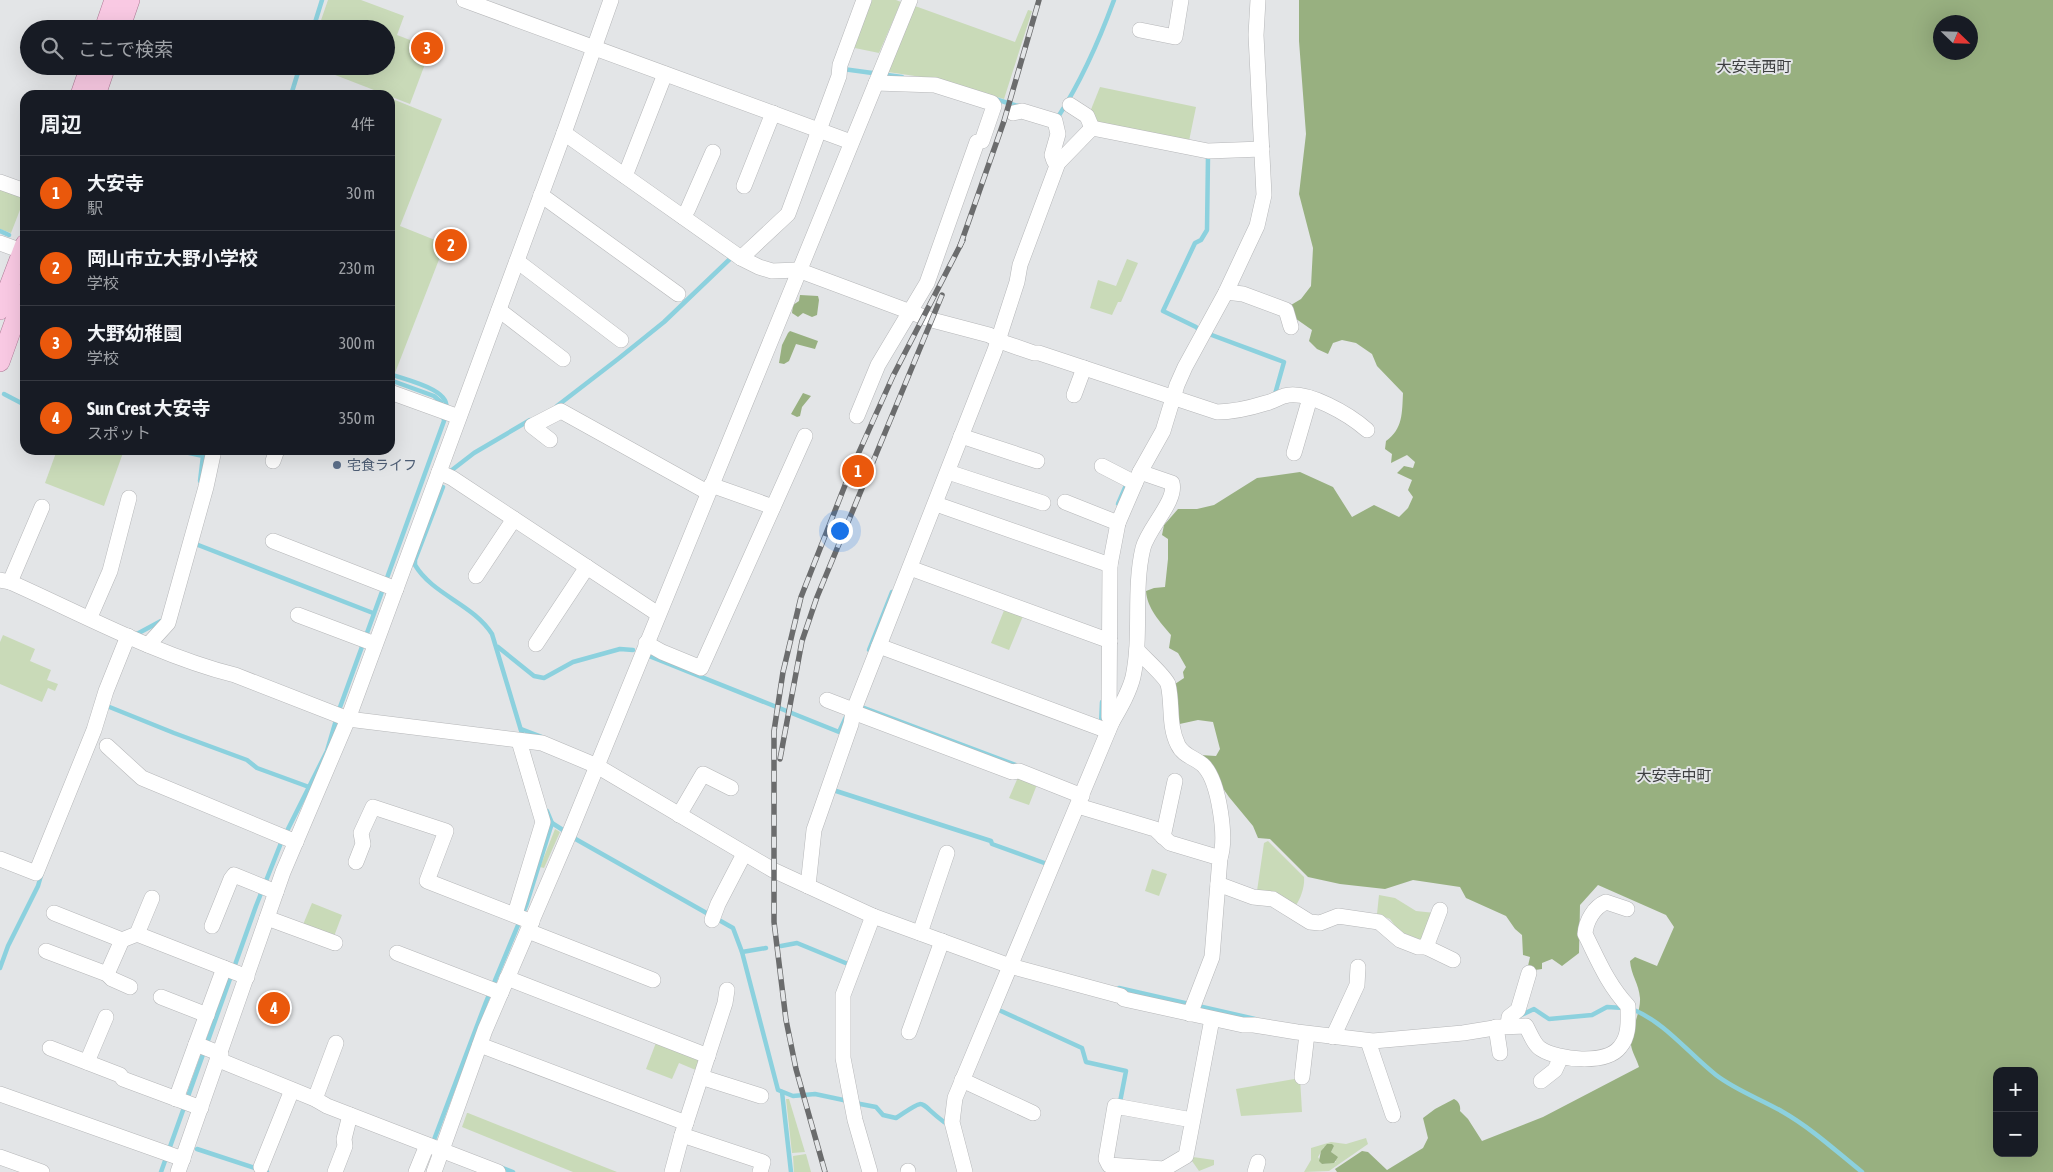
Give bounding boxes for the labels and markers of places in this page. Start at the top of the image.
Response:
pin: 3 [411,29,443,67]
pin: 2 [435,226,467,264]
pin: 1 [842,452,874,490]
place label: 宅食ライフ [347,457,417,473]
marker: 宅食ライフ [331,459,343,471]
pin: 4 [258,989,290,1027]

